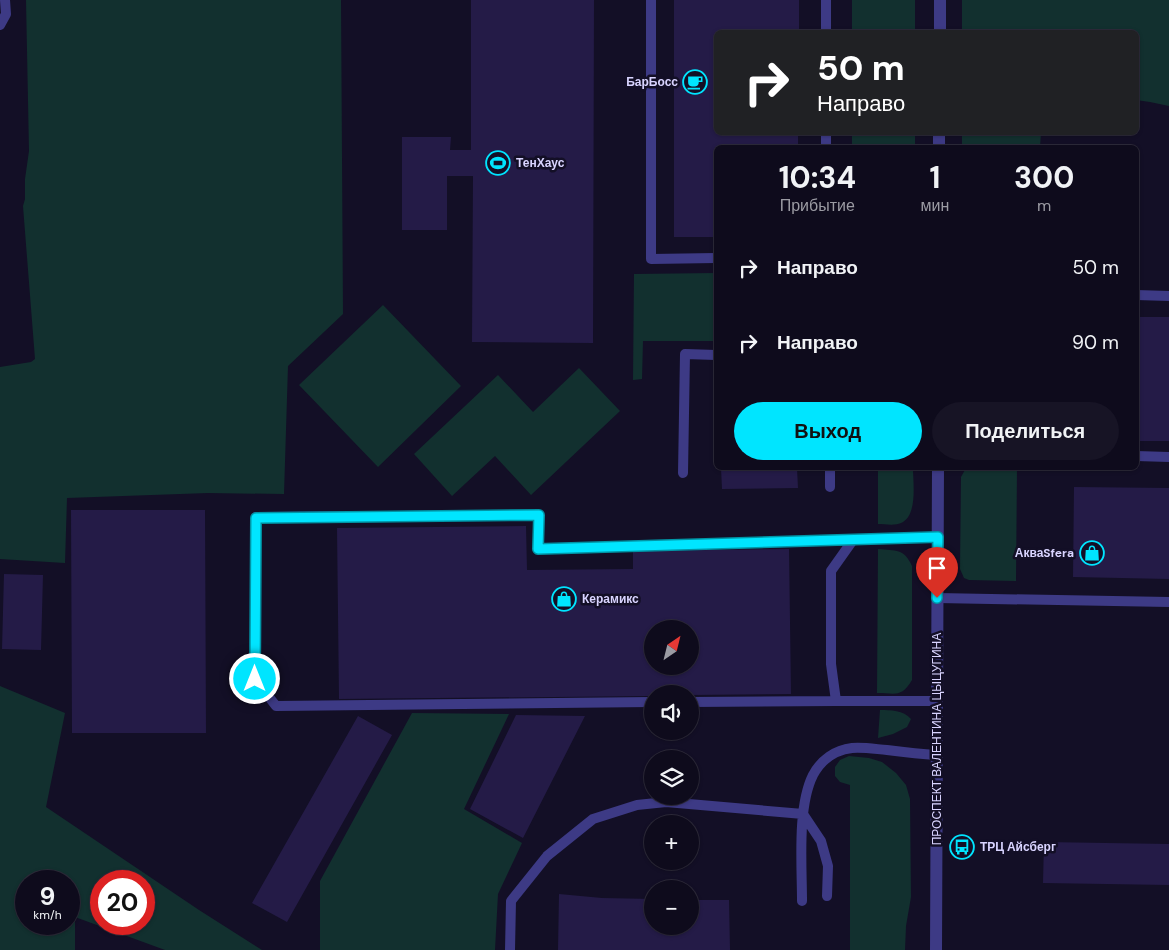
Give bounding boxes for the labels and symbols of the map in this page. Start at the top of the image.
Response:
cafe icon: БарБосс [682,69,708,95]
place label: БарБосс [626,74,678,90]
sports icon: ТенХаус [485,150,511,176]
place label: ТенХаус [516,155,565,171]
shop icon: АкваSfera [1079,540,1105,566]
place label: АкваSfera [1015,545,1074,561]
pin [916,547,958,598]
shop icon: Керамикс [551,586,577,612]
place label: Керамикс [582,591,639,607]
north arrow [644,620,699,675]
street label: ПРОСПЕКТ ВАЛЕНТИНА ЦЫЦУГИНА [929,633,945,845]
position arrow [228,652,280,704]
bus stop icon: ТРЦ Айсберг [949,834,975,860]
place label: ТРЦ Айсберг [980,839,1056,855]
speed limit sign: 20 [90,870,155,935]

